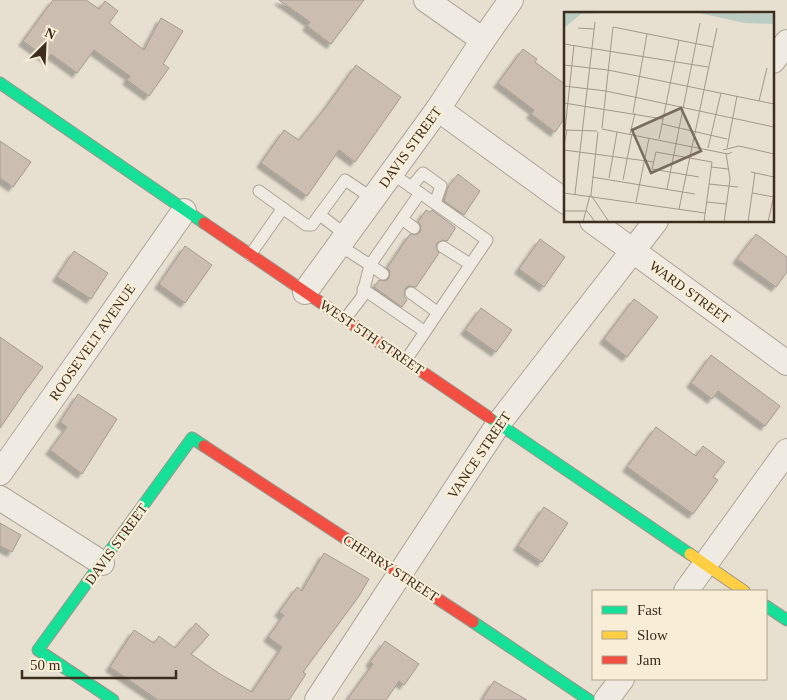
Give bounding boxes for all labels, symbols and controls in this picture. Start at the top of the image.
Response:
inset map [564,12,774,222]
north arrow [20,20,70,70]
text: N [42,25,58,42]
street label: DAVIS STREET [376,104,445,190]
street label: WARD STREET [646,258,733,327]
street label: ROOSEVELT AVENUE [47,281,138,403]
street label: WEST 5TH STREET [317,297,427,378]
street label: VANCE STREET [445,409,514,501]
street label: DAVIS STREET [82,501,151,587]
street label: CHERRY STREET [340,532,441,605]
legend [592,590,767,680]
text: Fast [637,602,663,618]
text: Slow [637,627,668,643]
scale bar [22,648,176,680]
text: Jam [637,652,661,668]
text: 50 m [30,657,61,673]

